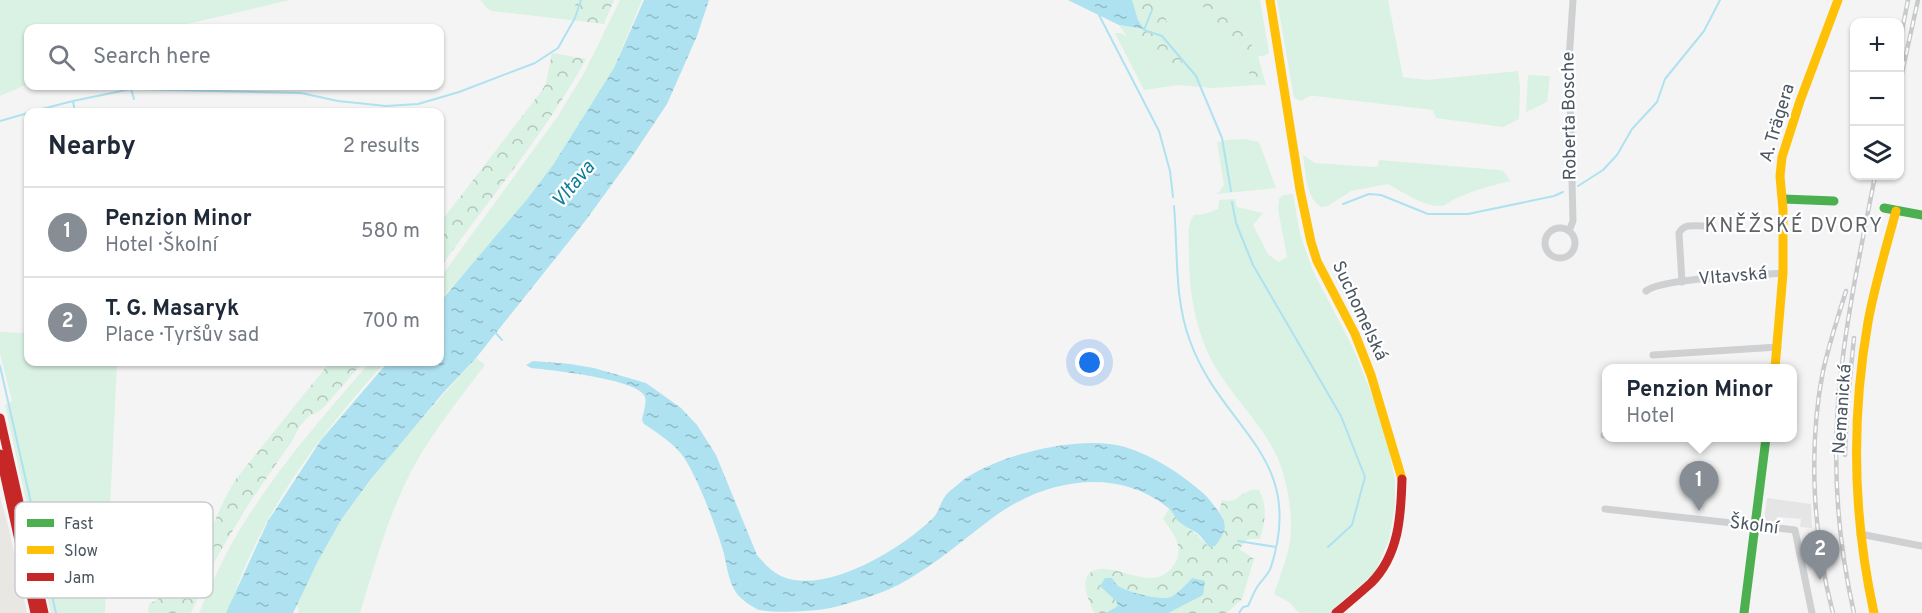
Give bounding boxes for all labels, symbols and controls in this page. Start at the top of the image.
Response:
map controls [1850,18,1904,180]
button: + [1850,18,1904,72]
search box [24,24,444,90]
icon: search [45,41,78,74]
text: Search here [93,44,211,71]
street label: Roberta Bosche [1557,51,1583,181]
button: − [1850,72,1904,126]
street label: A. Trägera [1755,81,1801,165]
button: layers [1850,126,1904,180]
text: Nearby [48,131,136,164]
text: 2 results [343,134,420,160]
water label: Vltava [547,155,602,214]
text: Penzion Minor [105,206,252,233]
district label: KNĚŽSKÉ DVORY [1704,212,1884,240]
text: 1 [64,219,72,245]
text: 580 m [361,219,420,245]
text: Hotel · Školní [105,233,218,259]
street label: Suchomelská [1326,257,1392,365]
street label: Vltavská [1698,263,1768,291]
text: T. G. Masaryk [105,296,239,323]
text: 2 [61,309,74,335]
text: 700 m [363,309,420,335]
text: Place · Tyršův sad [105,323,259,349]
your location [1075,348,1104,377]
street label: Nemanická [1828,363,1858,455]
popup [1602,364,1797,442]
text: Penzion Minor [1626,377,1773,404]
text: Hotel [1626,404,1675,430]
pin: 1 [1680,462,1718,511]
legend [15,502,213,598]
street label: Školní [1728,510,1782,541]
text: Fast [64,515,94,535]
pin: 2 [1800,530,1840,580]
text: Slow [64,542,98,562]
text: Jam [64,569,95,589]

